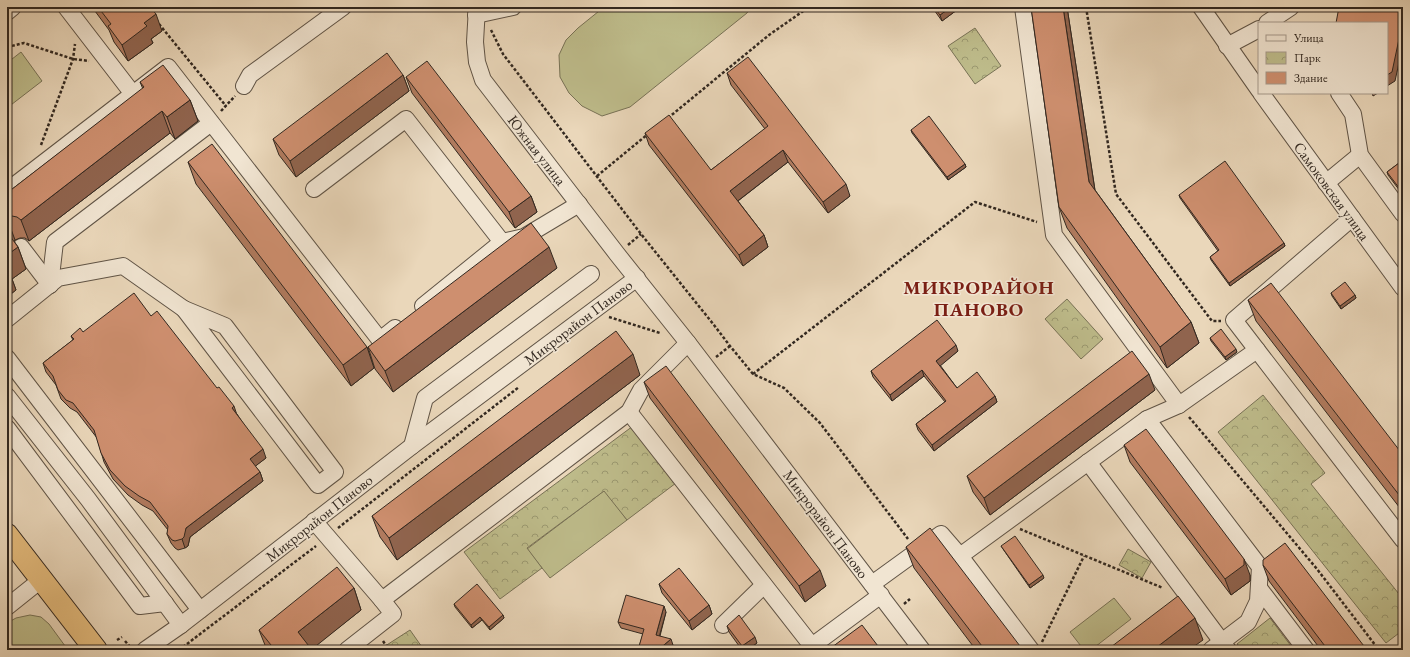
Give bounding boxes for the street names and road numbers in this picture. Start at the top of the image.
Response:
street label: Южная улица [504,111,570,189]
street label: Самоковская улица [1290,138,1374,244]
street label: Микрорайон Паново [520,275,636,369]
street label: Микрорайон Паново [779,466,873,582]
street label: Микрорайон Паново [262,470,376,566]

